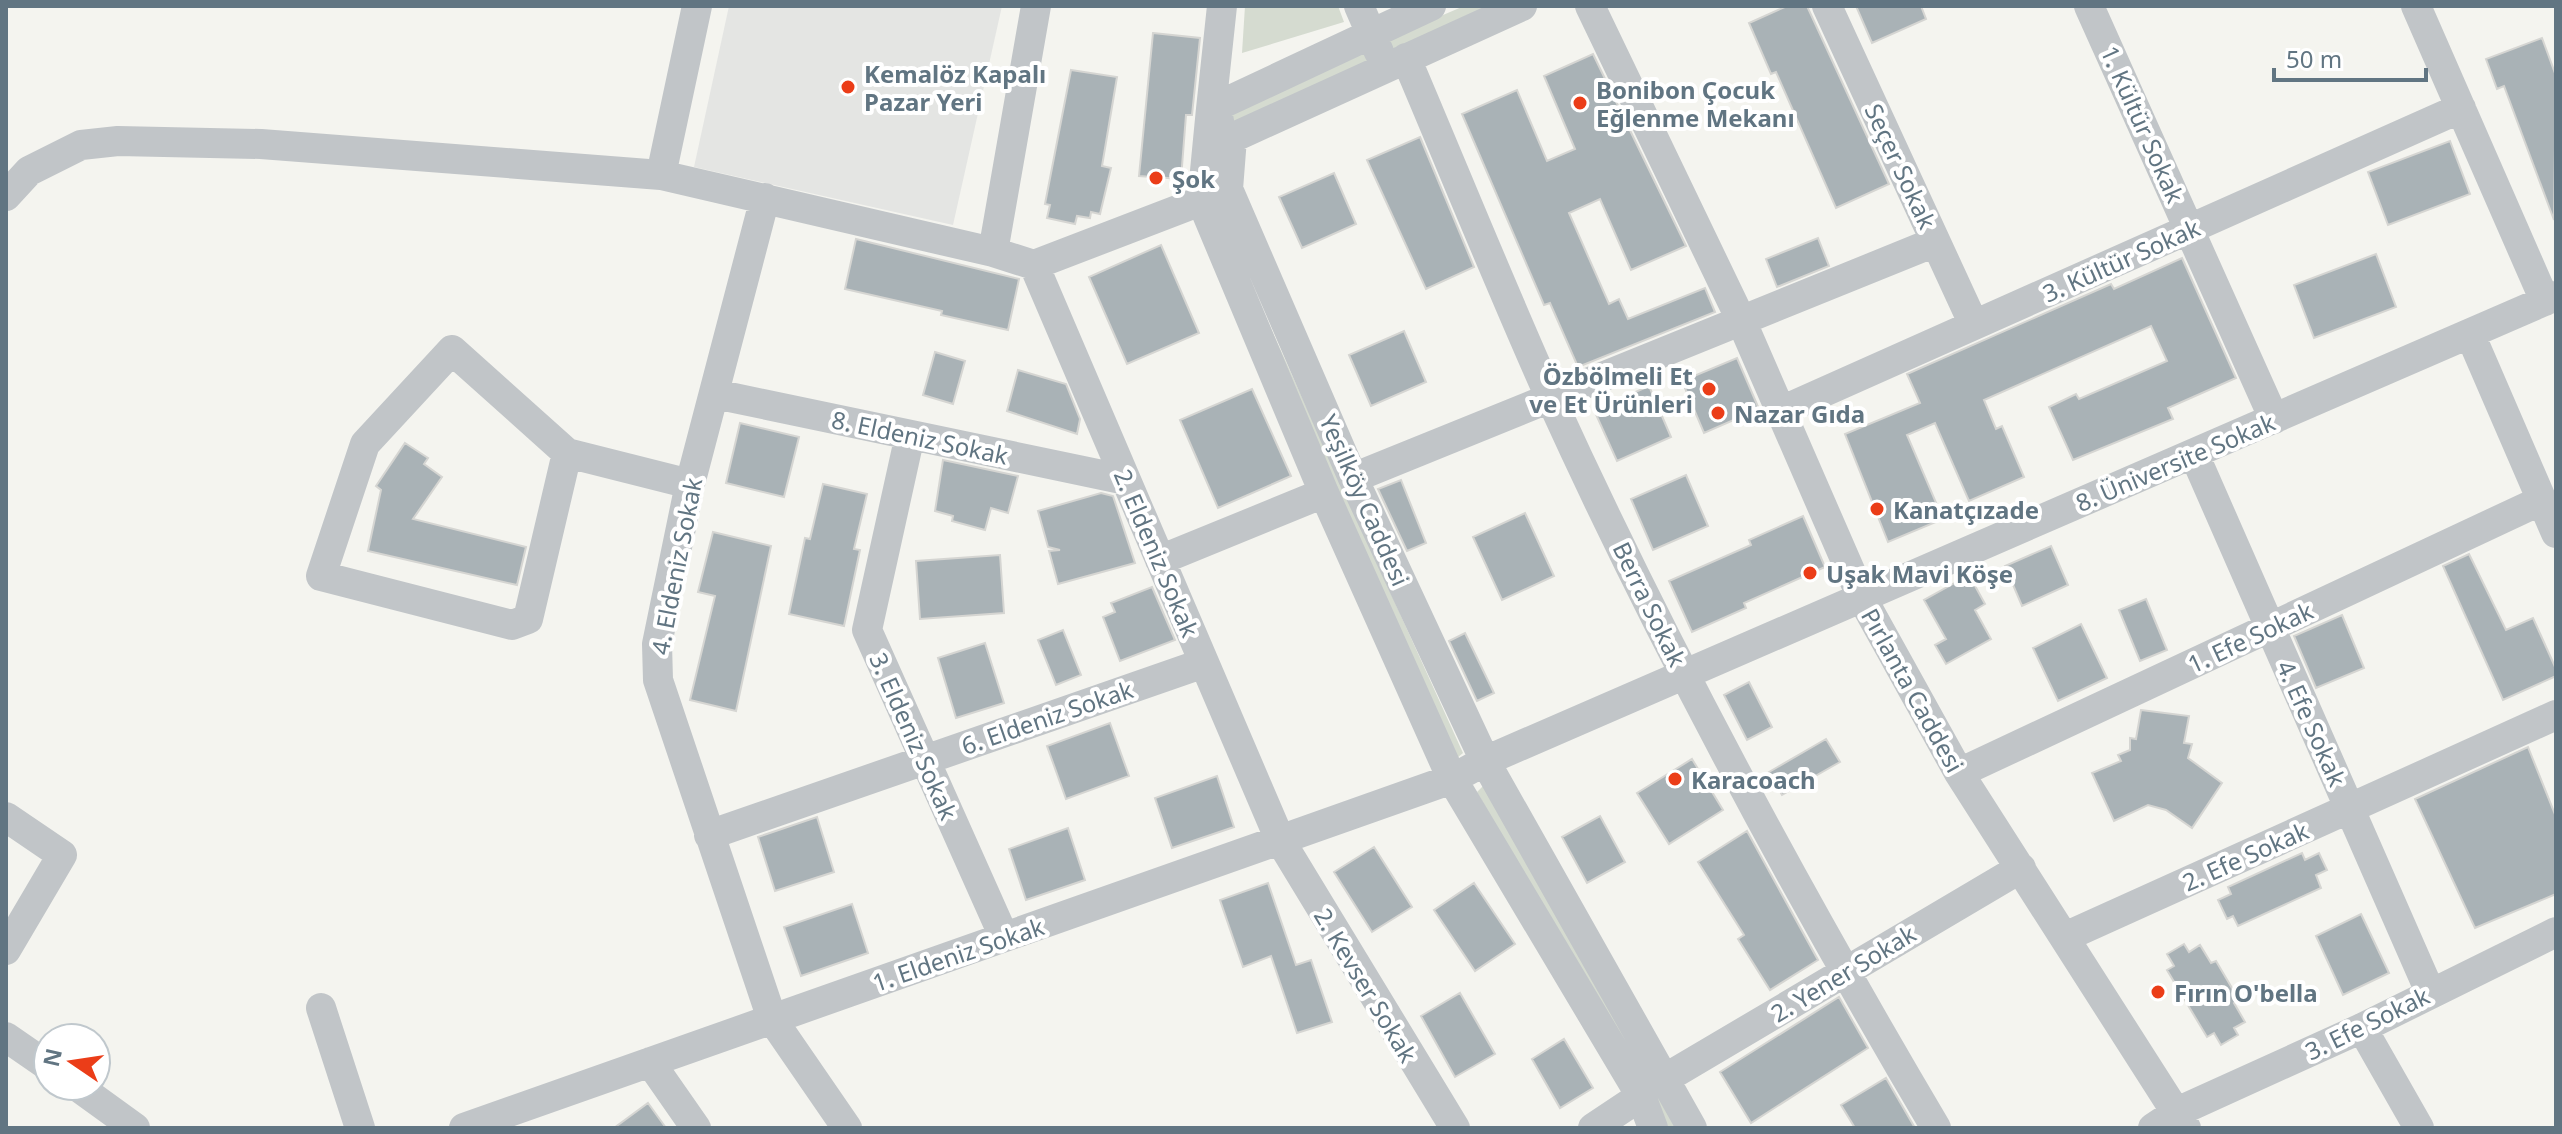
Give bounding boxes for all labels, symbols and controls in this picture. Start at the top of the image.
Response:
scale bar [2274,32,2426,82]
street label: 1. Kültür Sokak [2094,40,2192,208]
text: 50 m [2286,42,2342,75]
place label: Kemalöz Kapalı Pazar Yeri [864,57,1046,118]
place label: Bonibon Çocuk Eğlenme Mekanı [1596,73,1795,134]
marker: Kemalöz Kapalı Pazar Yeri [839,78,857,96]
marker: Bonibon Çocuk Eğlenme Mekanı [1571,94,1589,112]
street label: Seçer Sokak [1858,98,1944,234]
place label: Şok [1172,162,1215,195]
marker: Şok [1147,169,1165,187]
street label: 3. Kültür Sokak [2037,211,2205,309]
place label: Özbölmeli Et ve Et Ürünleri [1529,359,1693,420]
marker: Özbölmeli Et ve Et Ürünleri [1700,380,1718,398]
place label: Nazar Gıda [1734,397,1865,430]
street label: 8. Eldeniz Sokak [829,402,1011,472]
marker: Nazar Gıda [1709,404,1727,422]
street label: 8. Üniversite Sokak [2070,405,2280,519]
street label: Yeşilköy Caddesi [1312,409,1418,591]
street label: 2. Eldeniz Sokak [1107,464,1207,642]
street label: 4. Eldeniz Sokak [643,475,709,657]
place label: Kanatçızade [1893,493,2039,526]
marker: Kanatçızade [1868,500,1886,518]
street label: Berra Sokak [1606,536,1694,672]
place label: Uşak Mavi Köşe [1826,557,2013,590]
marker: Uşak Mavi Köşe [1801,564,1819,582]
street label: 1. Efe Sokak [2182,594,2318,680]
street label: Pırlanta Caddesi [1854,602,1972,778]
street label: 3. Eldeniz Sokak [862,647,966,825]
street label: 4. Efe Sokak [2270,655,2355,791]
street label: 6. Eldeniz Sokak [957,672,1137,762]
place label: Karacoach [1691,763,1816,796]
marker: Karacoach [1666,770,1684,788]
street label: 2. Efe Sokak [2177,813,2313,898]
street label: 2. Kevser Sokak [1307,902,1425,1068]
street label: 1. Eldeniz Sokak [868,909,1048,999]
street label: 2. Yener Sokak [1764,917,1922,1029]
place label: Fırın O'bella [2174,976,2318,1009]
street label: 3. Efe Sokak [2299,979,2435,1067]
marker: Fırın O'bella [2149,983,2167,1001]
north arrow [32,1022,112,1102]
text: N [35,1045,68,1069]

